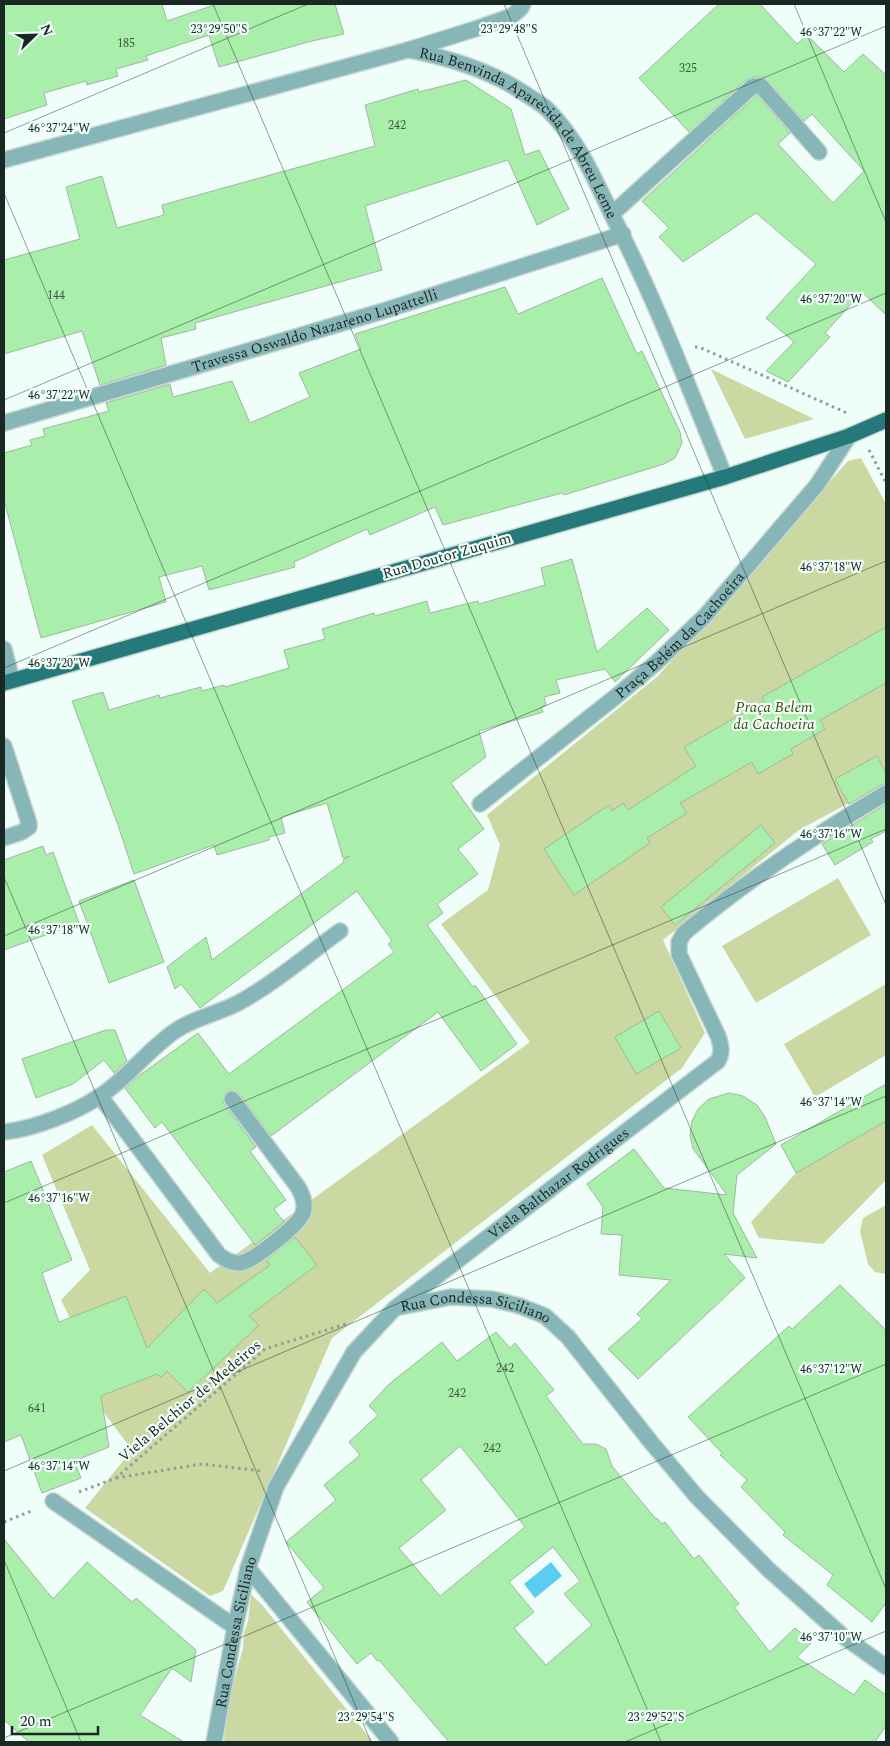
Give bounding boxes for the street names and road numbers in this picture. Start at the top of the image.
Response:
street label: Rua Benvinda Aparecida de Abreu Leme [417,41,623,223]
street label: Travessa Oswaldo Nazareno Lupattelli [189,283,441,378]
street label: Rua Doutor Zuquim [380,527,514,585]
street label: Praça Belém da Cachoeira [610,566,750,704]
street label: Viela Balthazar Rodrigues [483,1121,634,1245]
street label: Rua Condessa Siciliano [398,1285,557,1329]
street label: Viela Belchior de Medeiros [113,1334,267,1468]
street label: Rua Condessa Siciliano [209,1553,263,1710]

